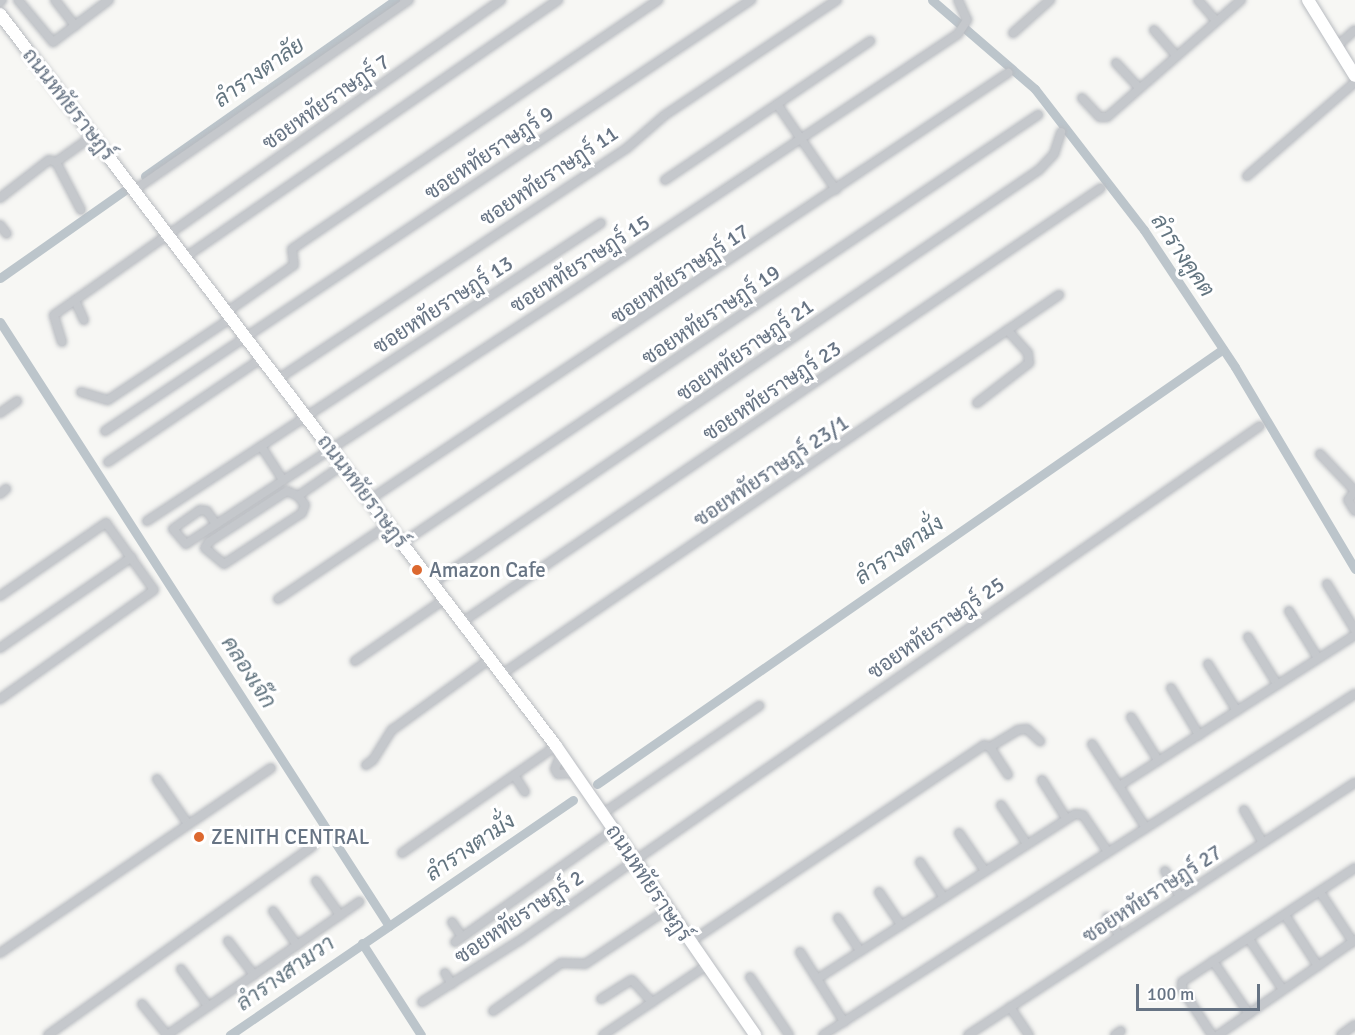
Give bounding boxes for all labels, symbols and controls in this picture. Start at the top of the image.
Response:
water label: ลำรางตาลัย [209,31,309,113]
street label: ถนนหทัยราษฎร์ [17,43,121,165]
street label: ซอยหทัยราษฎร์ 7 [257,49,395,155]
street label: ซอยหทัยราษฎร์ 9 [420,101,558,205]
street label: ซอยหทัยราษฎร์ 11 [475,120,623,232]
water label: ลำรางคูคต [1146,208,1220,302]
street label: ซอยหทัยราษฎร์ 15 [505,210,655,318]
street label: ซอยหทัยราษฎร์ 17 [606,218,754,330]
street label: ซอยหทัยราษฎร์ 13 [368,251,518,359]
street label: ซอยหทัยราษฎร์ 19 [637,259,785,371]
street label: ซอยหทัยราษฎร์ 21 [672,293,818,407]
street label: ซอยหทัยราษฎร์ 23 [698,335,846,447]
street label: ซอยหทัยราษฎร์ 23/1 [689,410,853,532]
street label: ถนนหทัยราษฎร์ [312,429,414,553]
water label: ลำรางตามั่ง [850,510,948,590]
place label: Amazon Cafe [429,557,546,583]
marker: Amazon Cafe [410,563,424,577]
street label: ซอยหทัยราษฎร์ 25 [863,571,1009,685]
water label: คลองเจ๊ก [216,631,282,713]
water label: ลำรางตามั่ง [420,807,520,887]
street label: ถนนหทัยราษฎร์ [601,820,697,946]
place label: ZENITH CENTRAL [211,824,370,850]
marker: ZENITH CENTRAL [192,830,206,844]
street label: ซอยหทัยราษฎร์ 27 [1077,840,1227,948]
street label: ซอยหทัยราษฎร์ 2 [450,865,588,969]
water label: ลำรางสามวา [231,930,339,1016]
scale bar [1139,972,1264,1010]
text: 100 m [1147,983,1194,1005]

